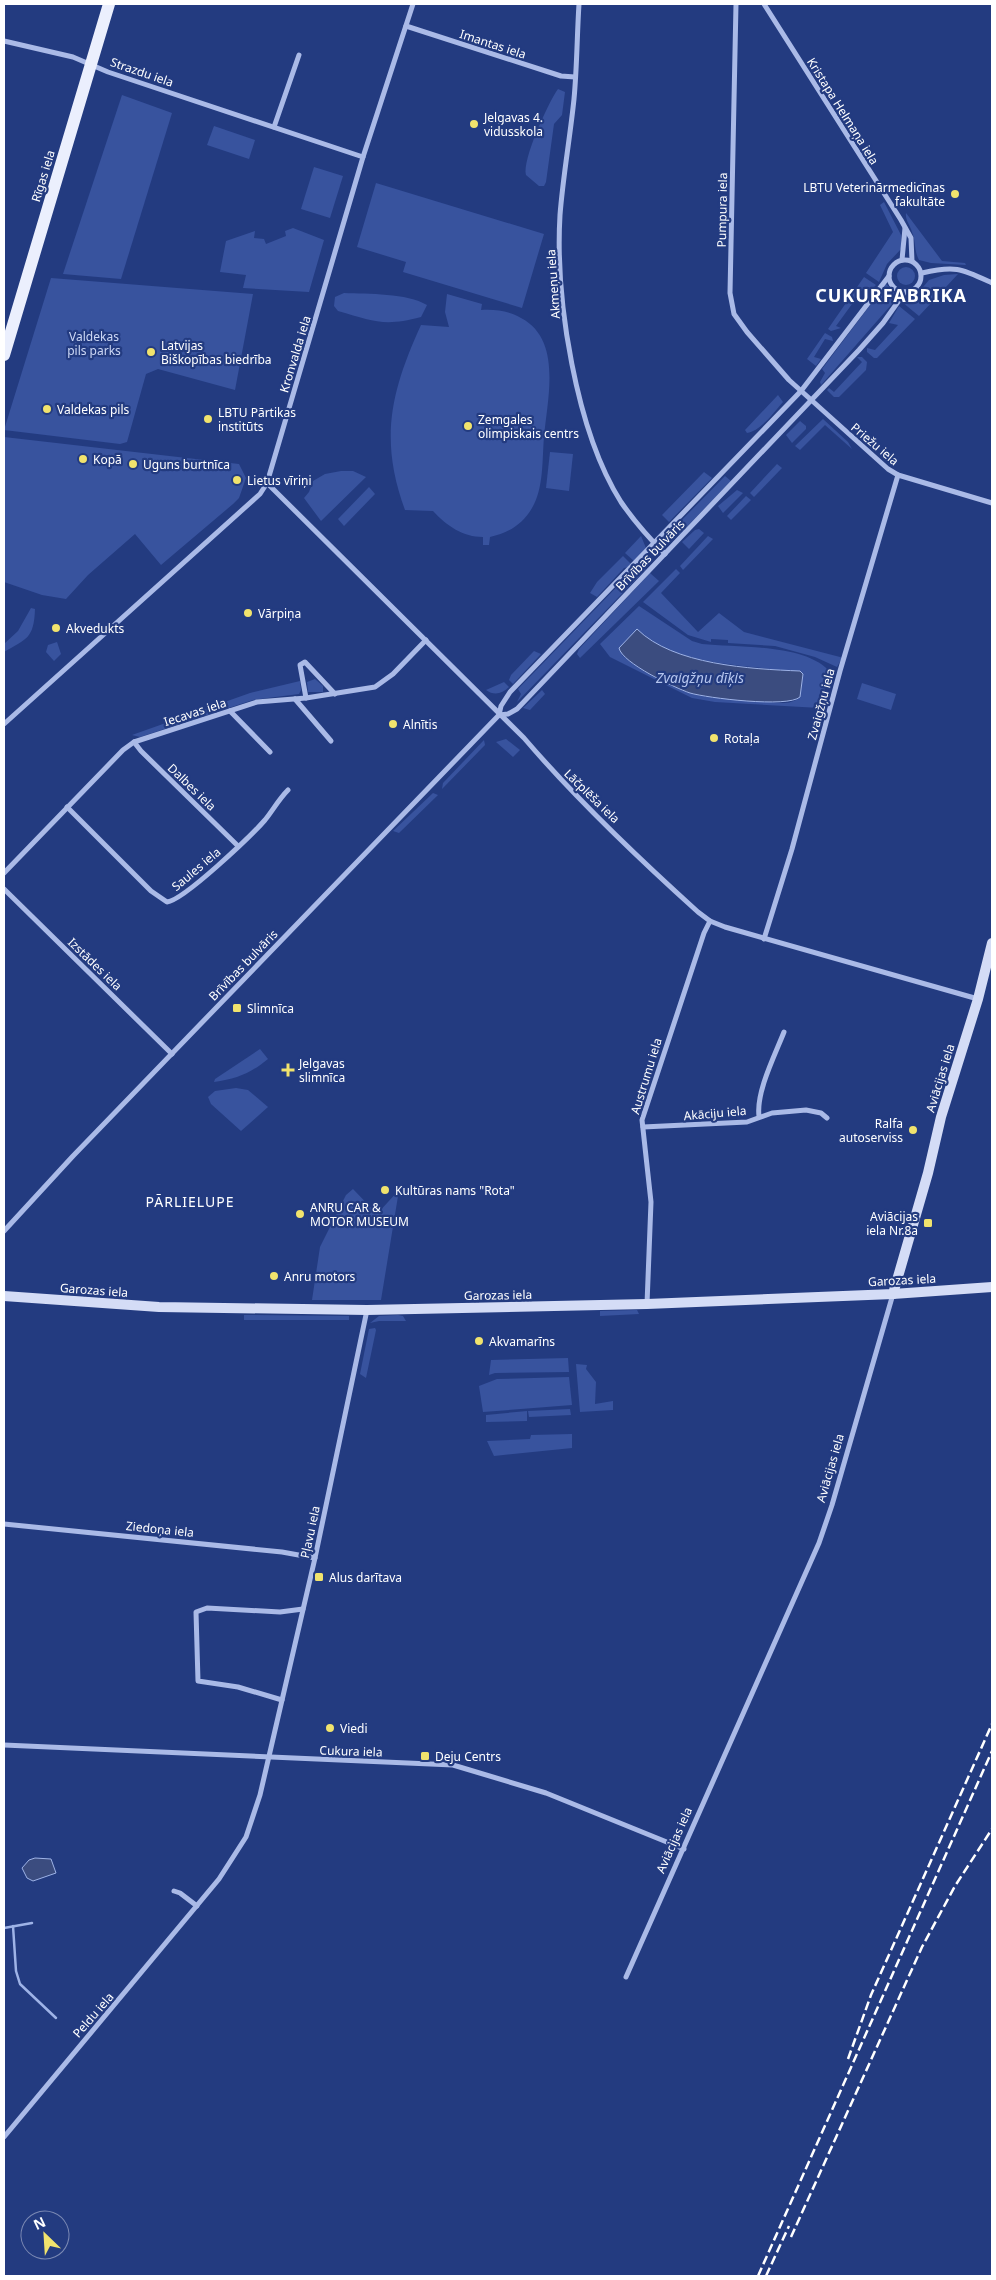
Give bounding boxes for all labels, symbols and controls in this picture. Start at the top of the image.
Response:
street label: Imantas iela [458,25,528,63]
street label: Strazdu iela [108,53,176,91]
street label: Kristapa Helmaņa iela [803,54,883,168]
place label: Jelgavas 4. vidusskola [483,109,543,140]
marker: Jelgavas 4. vidusskola [468,118,480,130]
street label: Rīgas iela [27,148,59,204]
street label: Pumpura iela [713,172,731,248]
place label: LBTU Veterinārmedicīnas fakultāte [803,179,945,210]
marker: LBTU Veterinārmedicīnas fakultāte [949,188,961,200]
street label: Akmeņu iela [542,249,564,319]
district label: CUKURFABRIKA [815,283,967,307]
street label: Kronvalda iela [275,313,315,395]
park label: Valdekas pils parks [67,328,121,359]
place label: Latvijas Biškopības biedrība [161,337,272,368]
marker: Latvijas Biškopības biedrība [145,346,157,358]
place label: Valdekas pils [57,401,130,418]
marker: Valdekas pils [41,403,53,415]
place label: LBTU Pārtikas institūts [218,404,296,435]
place label: Zemgales olimpiskais centrs [478,411,579,442]
marker: LBTU Pārtikas institūts [202,413,214,425]
street label: Priežu iela [847,419,903,469]
marker: Zemgales olimpiskais centrs [462,420,474,432]
place label: Kopā [93,451,122,468]
marker: Kopā [77,453,89,465]
place label: Uguns burtnīca [143,456,230,473]
marker: Uguns burtnīca [127,458,139,470]
place label: Lietus vīriņi [247,472,312,489]
marker: Lietus vīriņi [231,474,243,486]
street label: Brīvības bulvāris [612,516,688,594]
place label: Vārpiņa [258,605,301,622]
marker: Vārpiņa [242,607,254,619]
place label: Akvedukts [66,620,124,637]
marker: Akvedukts [50,622,62,634]
street label: Zvaigžņu iela [803,666,839,742]
water label: Zvaigžņu dīķis [655,668,744,687]
street label: Iecavas iela [162,694,228,730]
place label: Alnītis [403,716,438,733]
marker: Alnītis [387,718,399,730]
place label: Rotaļa [724,730,760,747]
marker: Rotaļa [708,732,720,744]
street label: Dalbes iela [164,760,220,814]
street label: Lāčplēša iela [560,765,624,827]
street label: Saules iela [168,843,224,895]
street label: Brīvības bulvāris [205,926,281,1004]
street label: Izstādes iela [64,934,126,994]
place label: Slimnīca [247,1000,294,1017]
marker: Slimnīca [231,1002,243,1014]
street label: Austrumu iela [626,1036,666,1116]
street label: Aviācijas iela [922,1042,958,1114]
place label: Jelgavas slimnīca [298,1055,345,1086]
marker: Jelgavas slimnīca [281,1063,295,1077]
street label: Akāciju iela [683,1102,747,1124]
place label: Ralfa autoserviss [839,1115,903,1146]
marker: Ralfa autoserviss [907,1124,919,1136]
place label: Kultūras nams "Rota" [395,1182,515,1199]
marker: Kultūras nams "Rota" [379,1184,391,1196]
district label: PĀRLIELUPE [146,1192,234,1211]
place label: ANRU CAR & MOTOR MUSEUM [310,1199,409,1230]
marker: ANRU CAR & MOTOR MUSEUM [294,1208,306,1220]
place label: Aviācijas iela Nr.8a [866,1208,918,1239]
marker: Aviācijas iela Nr.8a [922,1217,934,1229]
place label: Anru motors [284,1268,356,1285]
marker: Anru motors [268,1270,280,1282]
street label: Garozas iela [867,1270,937,1290]
street label: Garozas iela [59,1279,129,1301]
street label: Garozas iela [464,1286,532,1304]
place label: Akvamarīns [489,1333,555,1350]
marker: Akvamarīns [473,1335,485,1347]
street label: Aviācijas iela [812,1432,848,1504]
street label: Pļavu iela [296,1504,324,1560]
street label: Ziedoņa iela [125,1517,195,1541]
place label: Alus darītava [329,1569,402,1586]
marker: Alus darītava [313,1571,325,1583]
place label: Viedi [340,1720,368,1737]
marker: Viedi [324,1722,336,1734]
street label: Cukura iela [319,1741,383,1761]
place label: Deju Centrs [435,1748,501,1765]
marker: Deju Centrs [419,1750,431,1762]
street label: Aviācijas iela [652,1804,696,1876]
street label: Peldu iela [69,1989,117,2041]
north arrow [20,2210,70,2260]
text: N [30,2212,48,2234]

